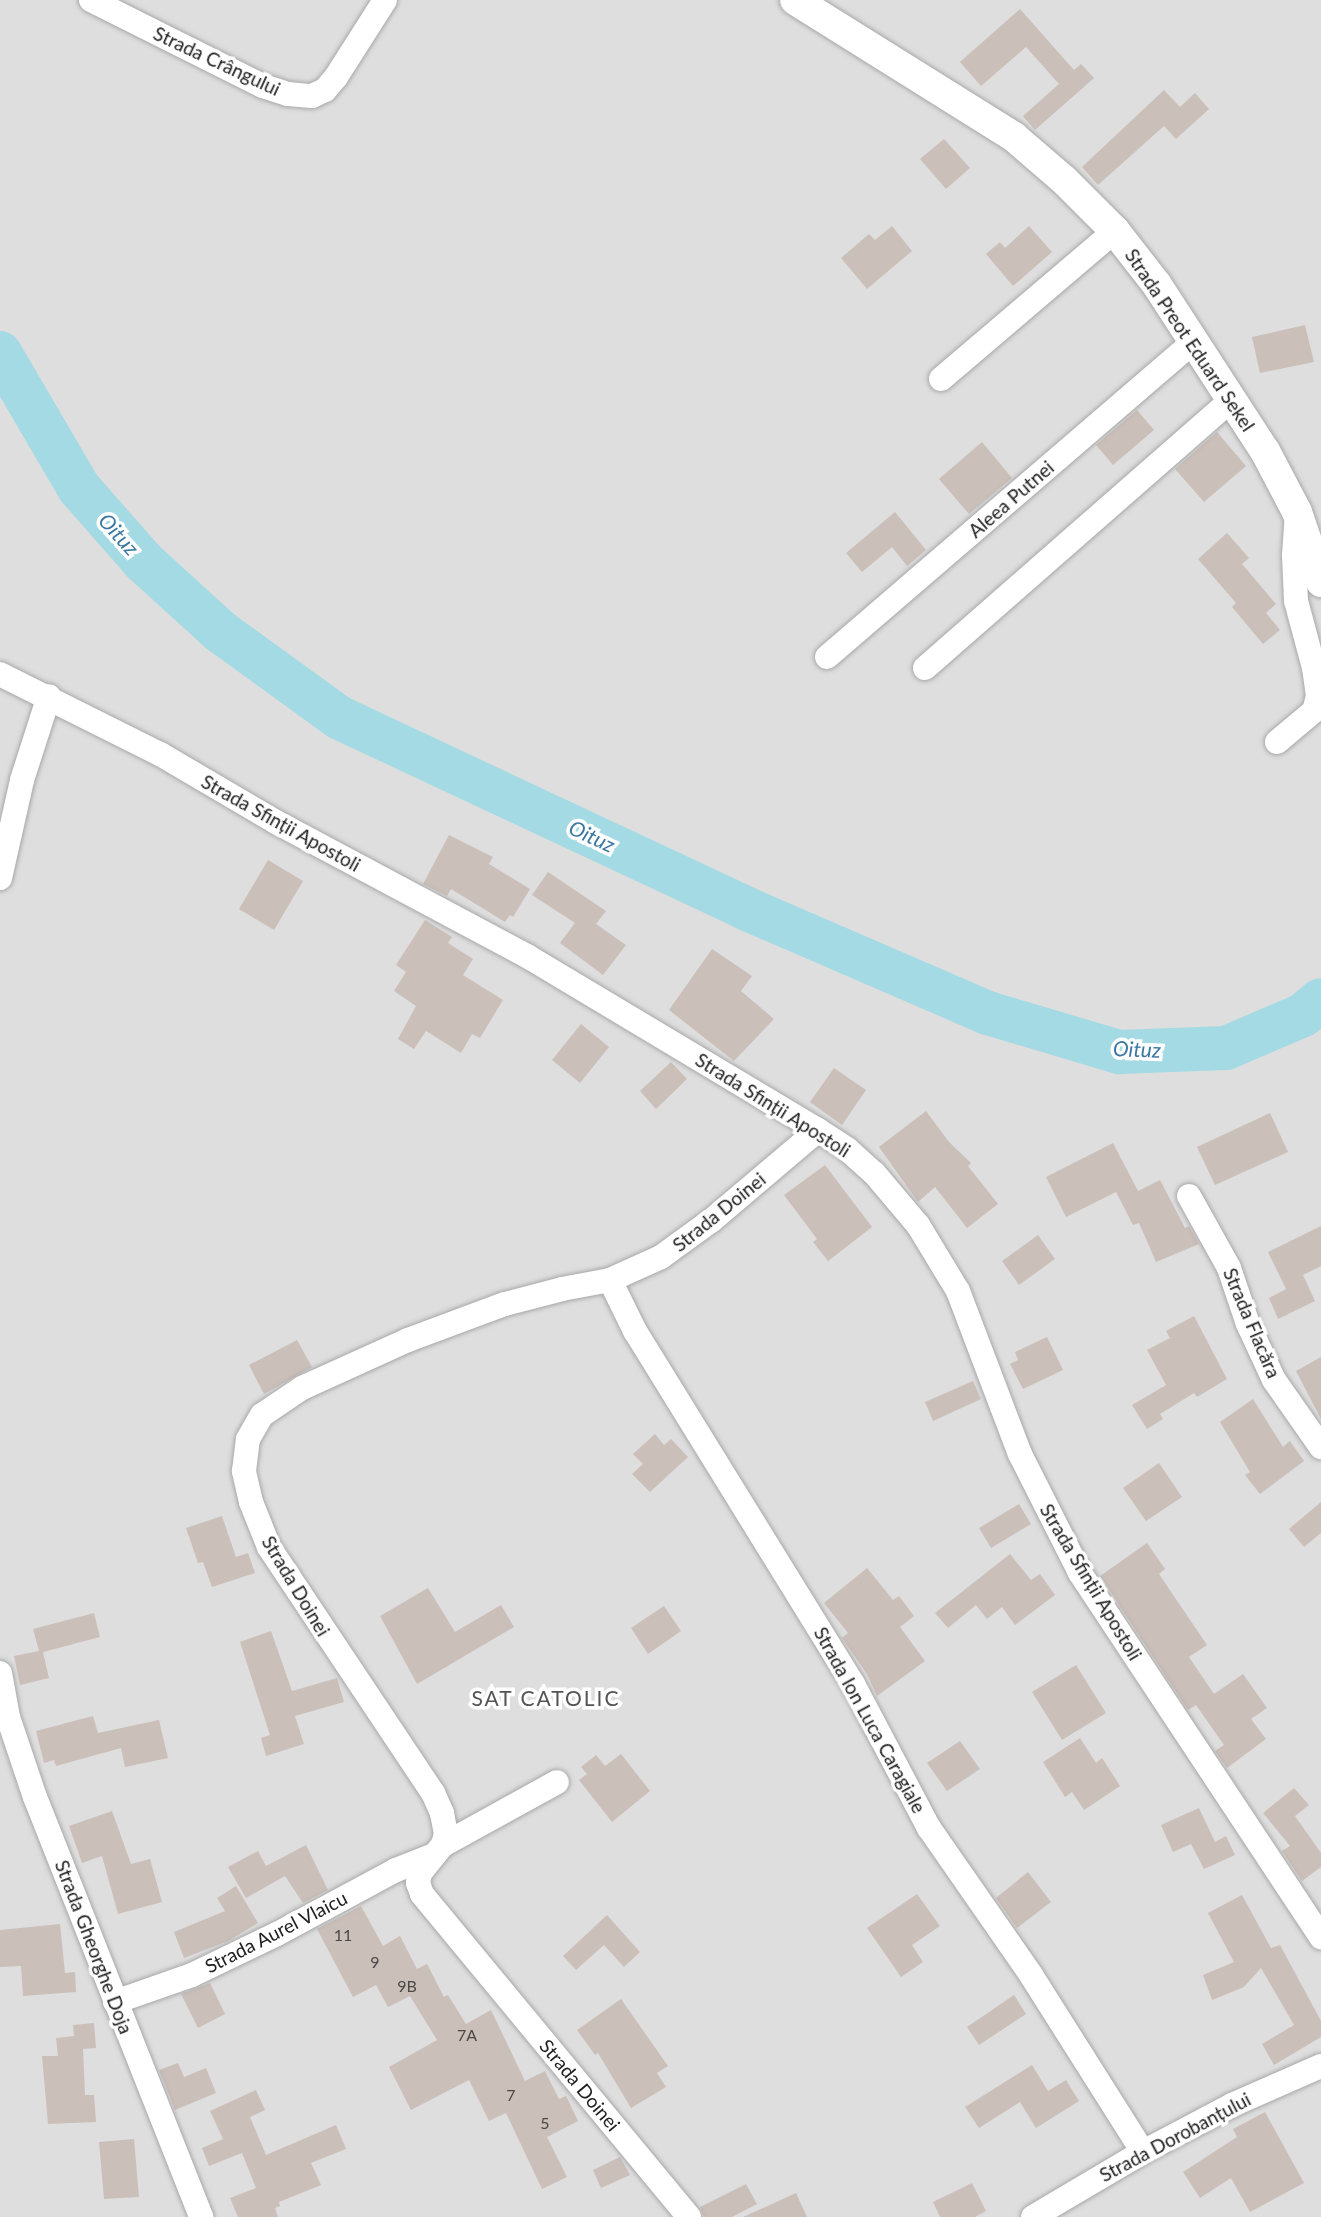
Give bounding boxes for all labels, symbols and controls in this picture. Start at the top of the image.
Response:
street label: Strada Crângului [150,22,284,100]
street label: Strada Preot Eduard Sekel [1120,244,1260,436]
street label: Aleea Putnei [964,456,1058,542]
water label: Oituz [94,508,144,560]
street label: Strada Sfinții Apostoli [197,770,365,876]
water label: Oituz [565,814,619,858]
water label: Oituz [1113,1036,1161,1062]
street label: Strada Sfinții Apostoli [691,1048,855,1162]
street label: Strada Doinei [668,1168,770,1256]
street label: Strada Flacăra [1219,1265,1285,1381]
street label: Strada Sfinții Apostoli [1035,1499,1147,1665]
street label: Strada Doinei [257,1532,335,1640]
street label: Strada Ion Luca Caragiale [809,1623,931,1817]
district label: SAT CATOLIC [473,1685,619,1711]
street label: Strada Gheorghe Doja [50,1857,138,2037]
street label: Strada Aurel Vlaicu [200,1886,352,1978]
house number: 11 [334,1925,352,1945]
house number: 9 [370,1952,380,1972]
house number: 9B [397,1976,417,1996]
house number: 7A [457,2025,477,2045]
street label: Strada Doinei [535,2035,625,2135]
house number: 7 [506,2085,516,2105]
street label: Strada Dorobanțului [1096,2088,1254,2186]
house number: 5 [540,2113,550,2133]

